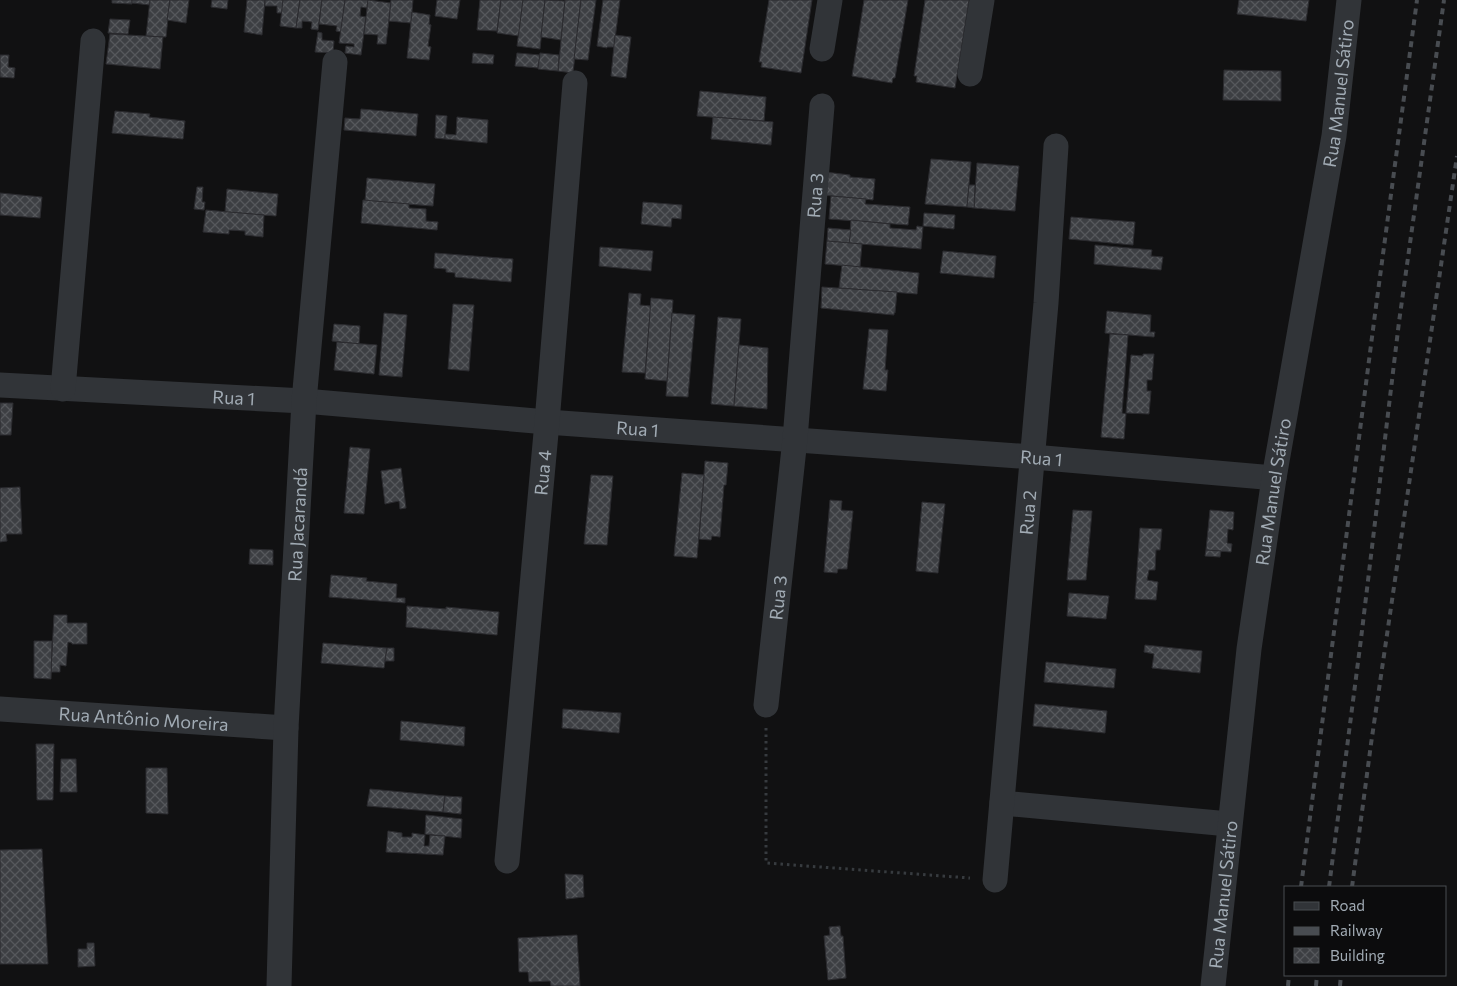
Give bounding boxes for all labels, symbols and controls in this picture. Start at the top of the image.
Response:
street label: Rua Manuel Sátiro [1318,18,1358,169]
street label: Rua 3 [802,172,828,219]
street label: Rua 1 [212,385,256,409]
street label: Rua 1 [615,416,659,441]
street label: Rua Manuel Sátiro [1250,416,1295,567]
street label: Rua 1 [1019,445,1064,471]
street label: Rua 4 [529,449,555,496]
street label: Rua Jacarandá [283,467,311,582]
street label: Rua 2 [1015,489,1040,536]
street label: Rua 3 [764,574,791,621]
street label: Rua Antônio Moreira [58,702,229,735]
street label: Rua Manuel Sátiro [1204,819,1242,970]
legend [1284,886,1447,976]
text: Road [1330,896,1365,914]
text: Railway [1330,921,1383,939]
text: Building [1330,946,1385,964]

